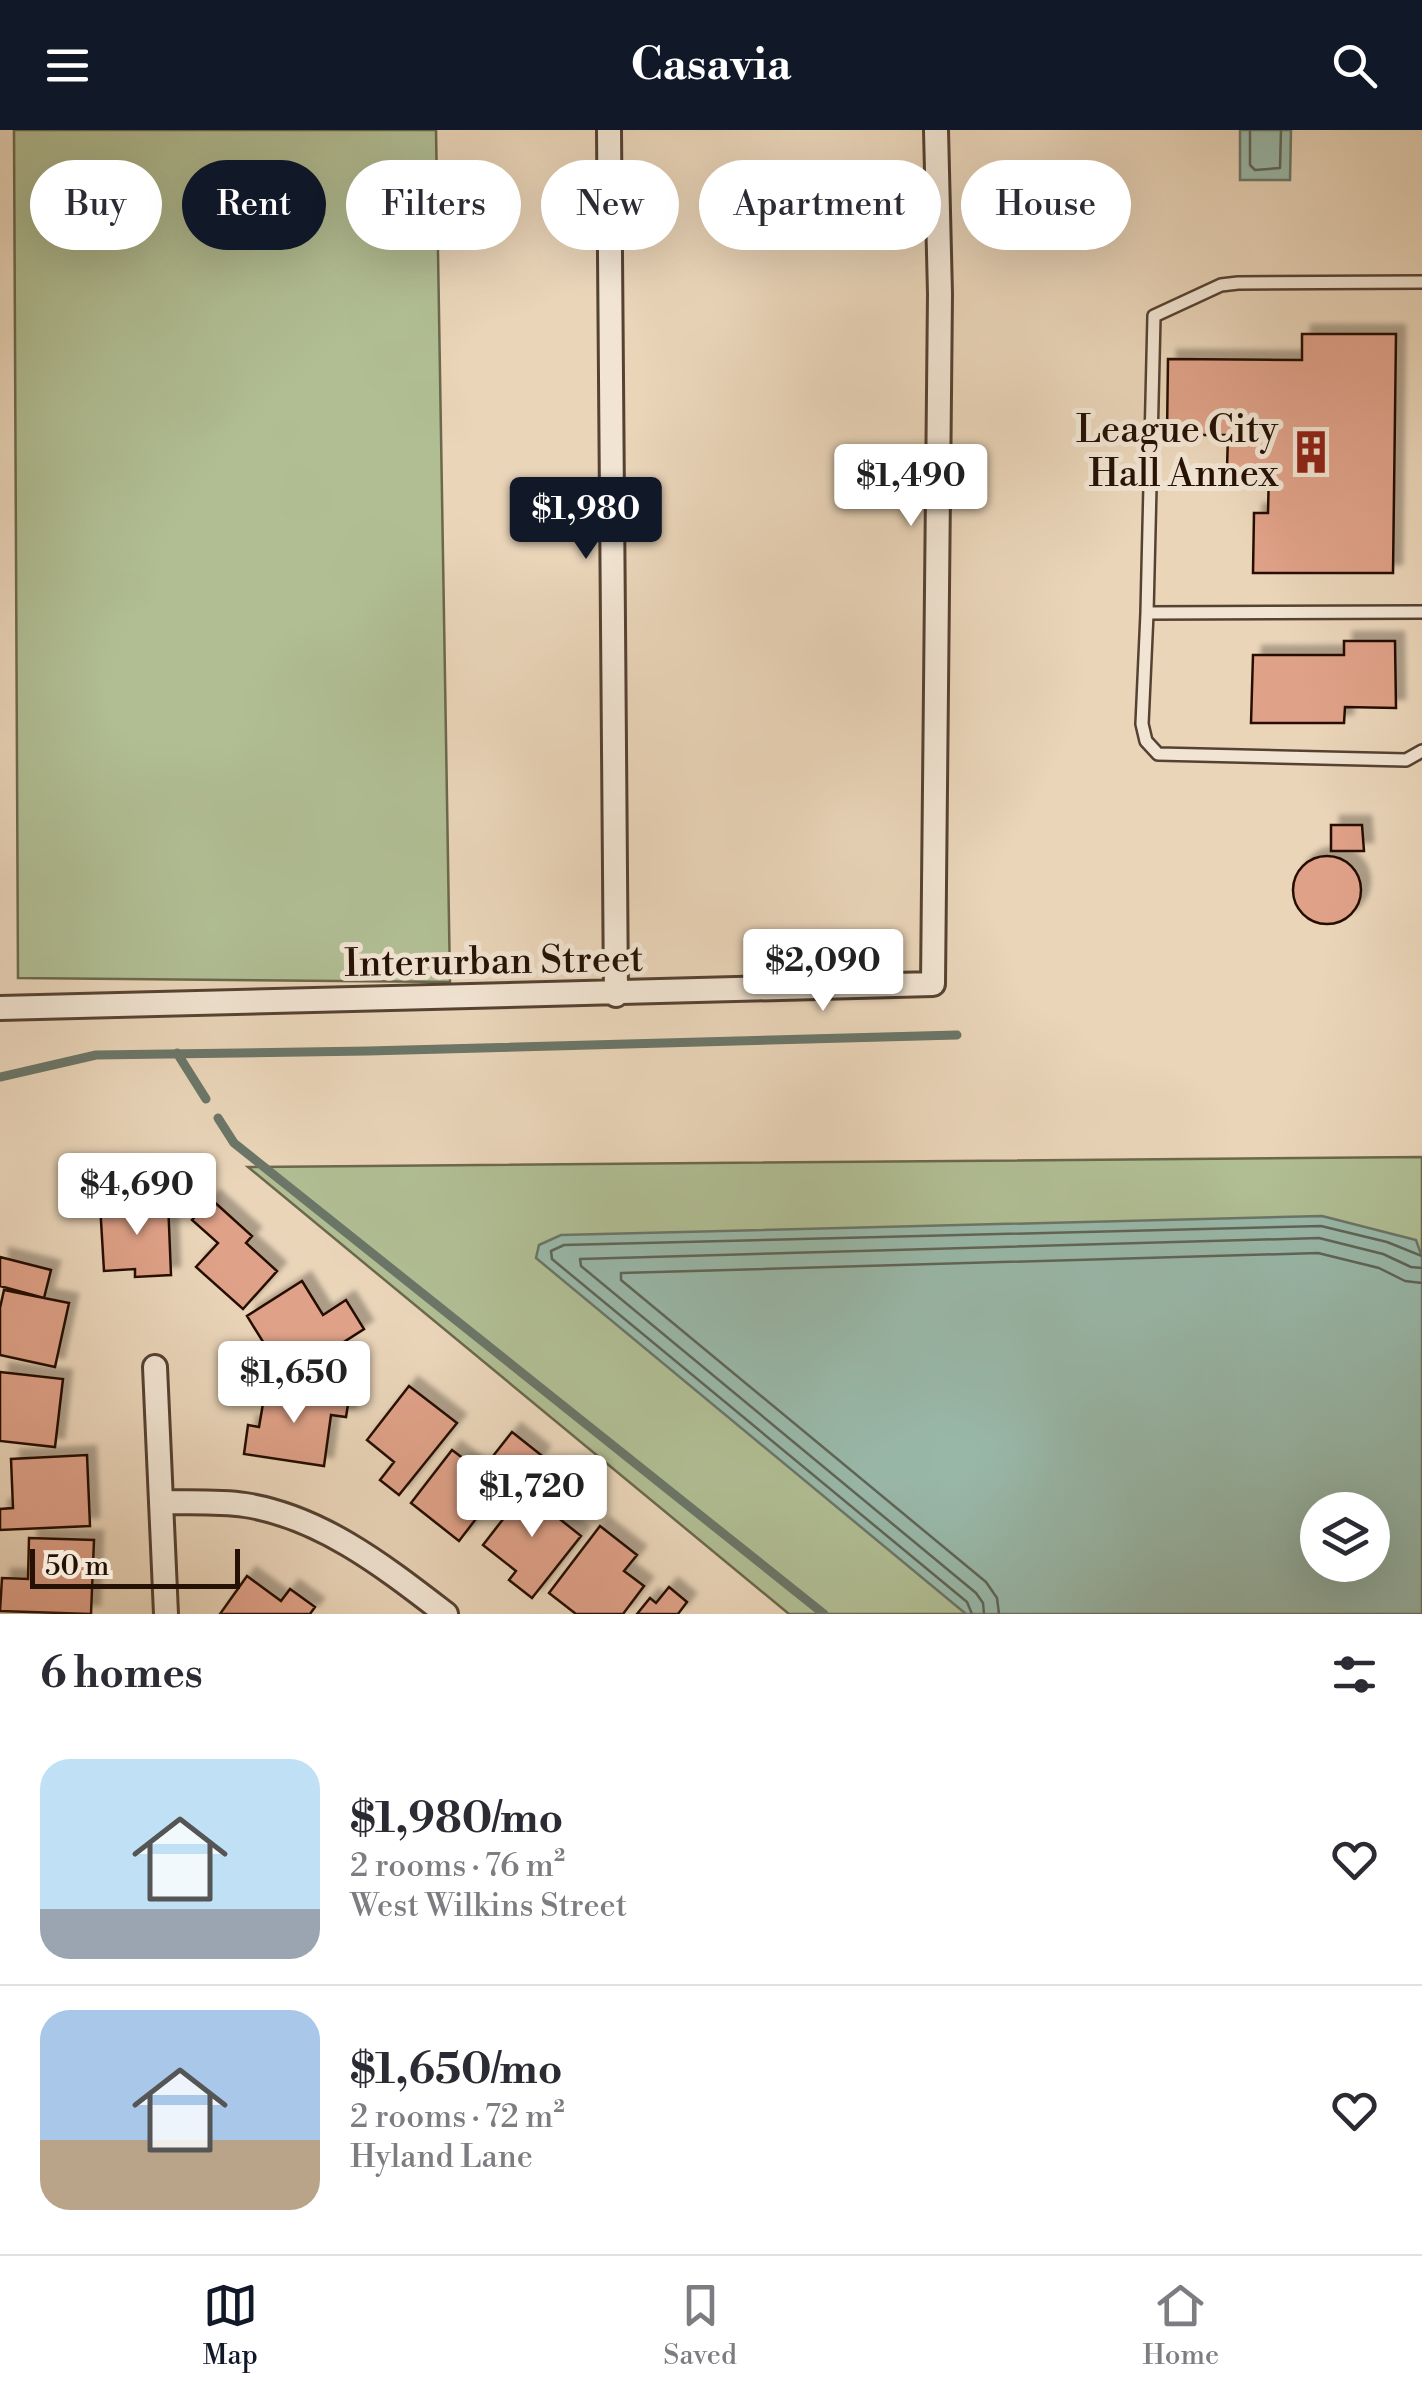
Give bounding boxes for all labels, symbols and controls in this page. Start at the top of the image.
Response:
text: Casavia [631,37,791,94]
icon: menu [40,38,95,93]
icon: search [1327,38,1382,93]
chip: Buy [30,160,162,250]
chip: Rent [182,160,326,250]
chip: Filters [346,160,521,250]
chip: New [541,160,679,250]
chip: Apartment [699,160,941,250]
chip: House [961,160,1131,250]
place label: League City Hall Annex [1076,407,1279,498]
building icon: League City Hall Annex [1287,428,1335,476]
pin: $1,490 [830,444,992,529]
text: $1,490 [856,456,966,496]
pin: $1,980 [505,477,667,562]
text: $1,980 [532,489,640,529]
pin: $2,090 [742,929,904,1014]
street label: Interurban Street [344,936,644,988]
text: $2,090 [765,941,881,981]
pin: $4,690 [56,1153,218,1238]
text: $4,690 [80,1165,194,1205]
pin: $1,650 [213,1341,375,1426]
text: $1,650 [240,1353,348,1393]
pin: $1,720 [451,1455,613,1540]
text: $1,720 [479,1467,585,1507]
map controls [1300,1492,1390,1582]
button: layers [1300,1492,1390,1582]
scale bar [30,1544,240,1588]
text: 50 m [45,1549,109,1584]
icon: filters [1327,1647,1382,1702]
text: 6 homes [40,1648,203,1701]
text: $1,980/mo [350,1793,563,1846]
icon: home [120,1799,240,1919]
icon: heart [1327,1832,1382,1887]
text: 2 rooms · 76 m² [350,1846,565,1886]
text: West Wilkins Street [350,1886,627,1926]
text: $1,650/mo [350,2044,563,2097]
icon: home [120,2050,240,2170]
icon: heart [1327,2083,1382,2138]
text: 2 rooms · 72 m² [350,2097,565,2137]
text: Hyland Lane [350,2137,533,2177]
tab: Map [203,2278,258,2373]
tab: Saved [663,2278,737,2373]
tab: Home [1142,2278,1219,2373]

